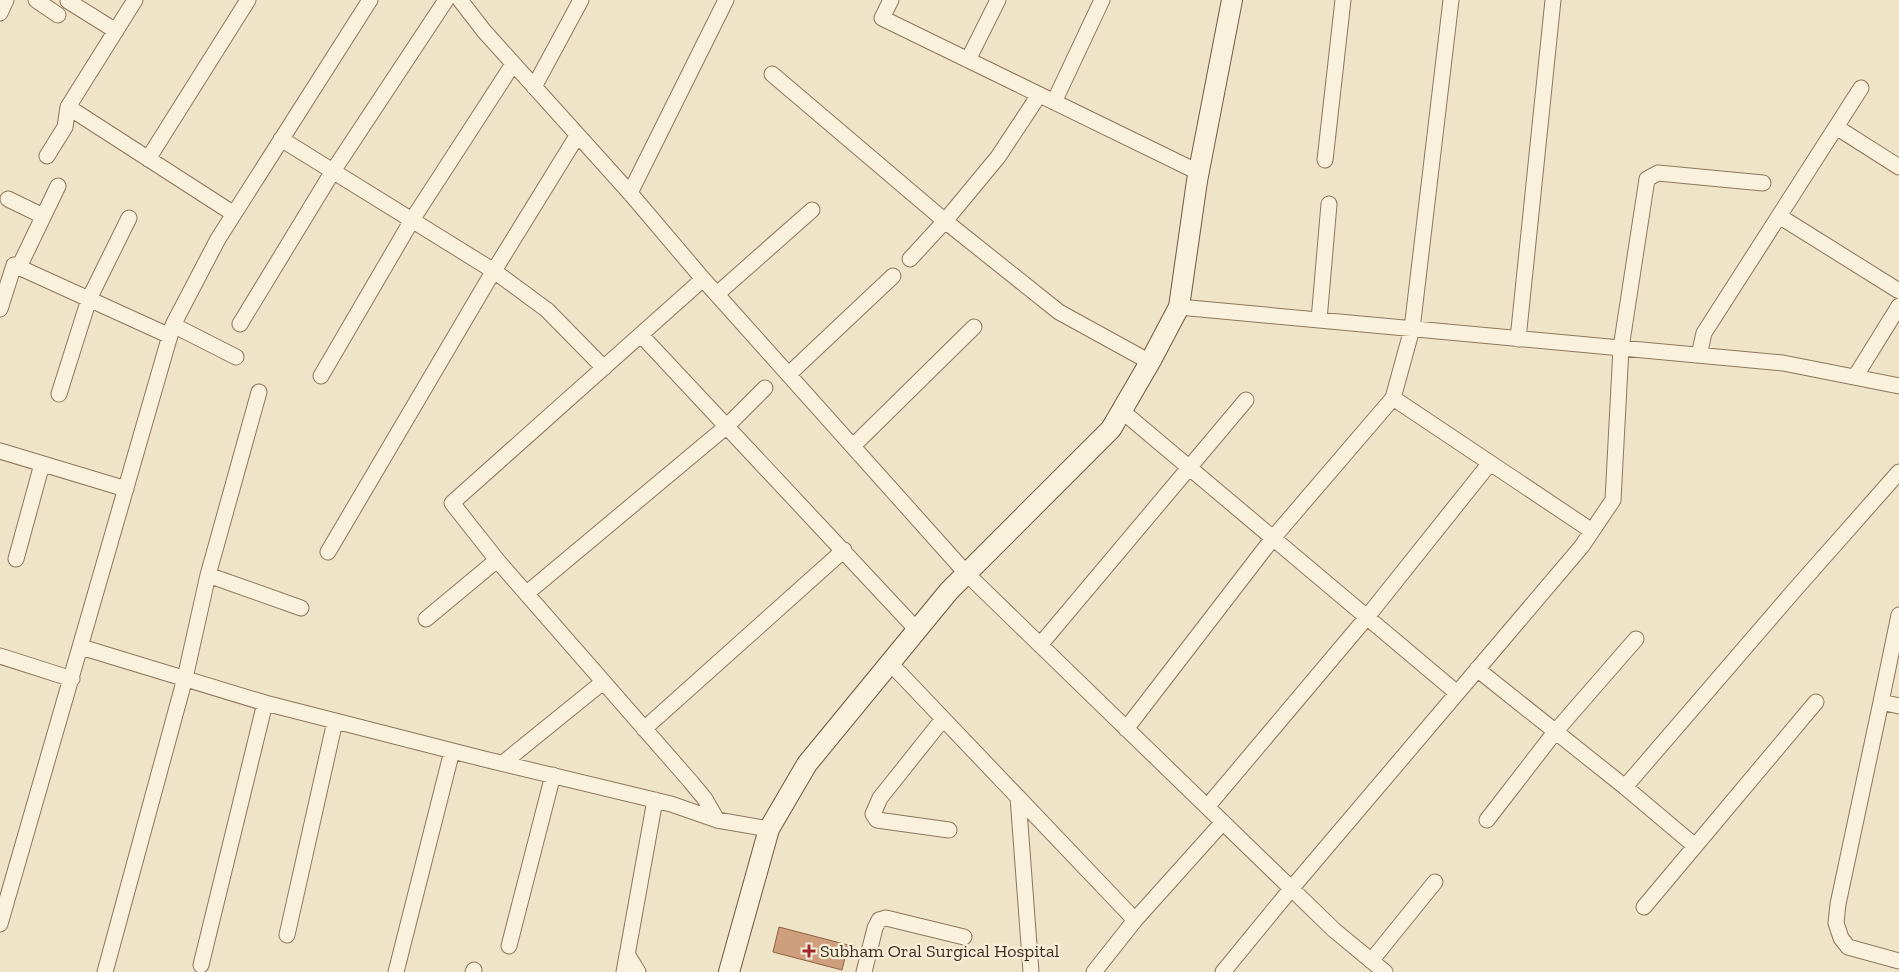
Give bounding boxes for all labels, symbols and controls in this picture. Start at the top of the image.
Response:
place label: Subham Oral Surgical Hospital [820,940,1060,962]
marker: Subham Oral Surgical Hospital [802,944,816,958]

